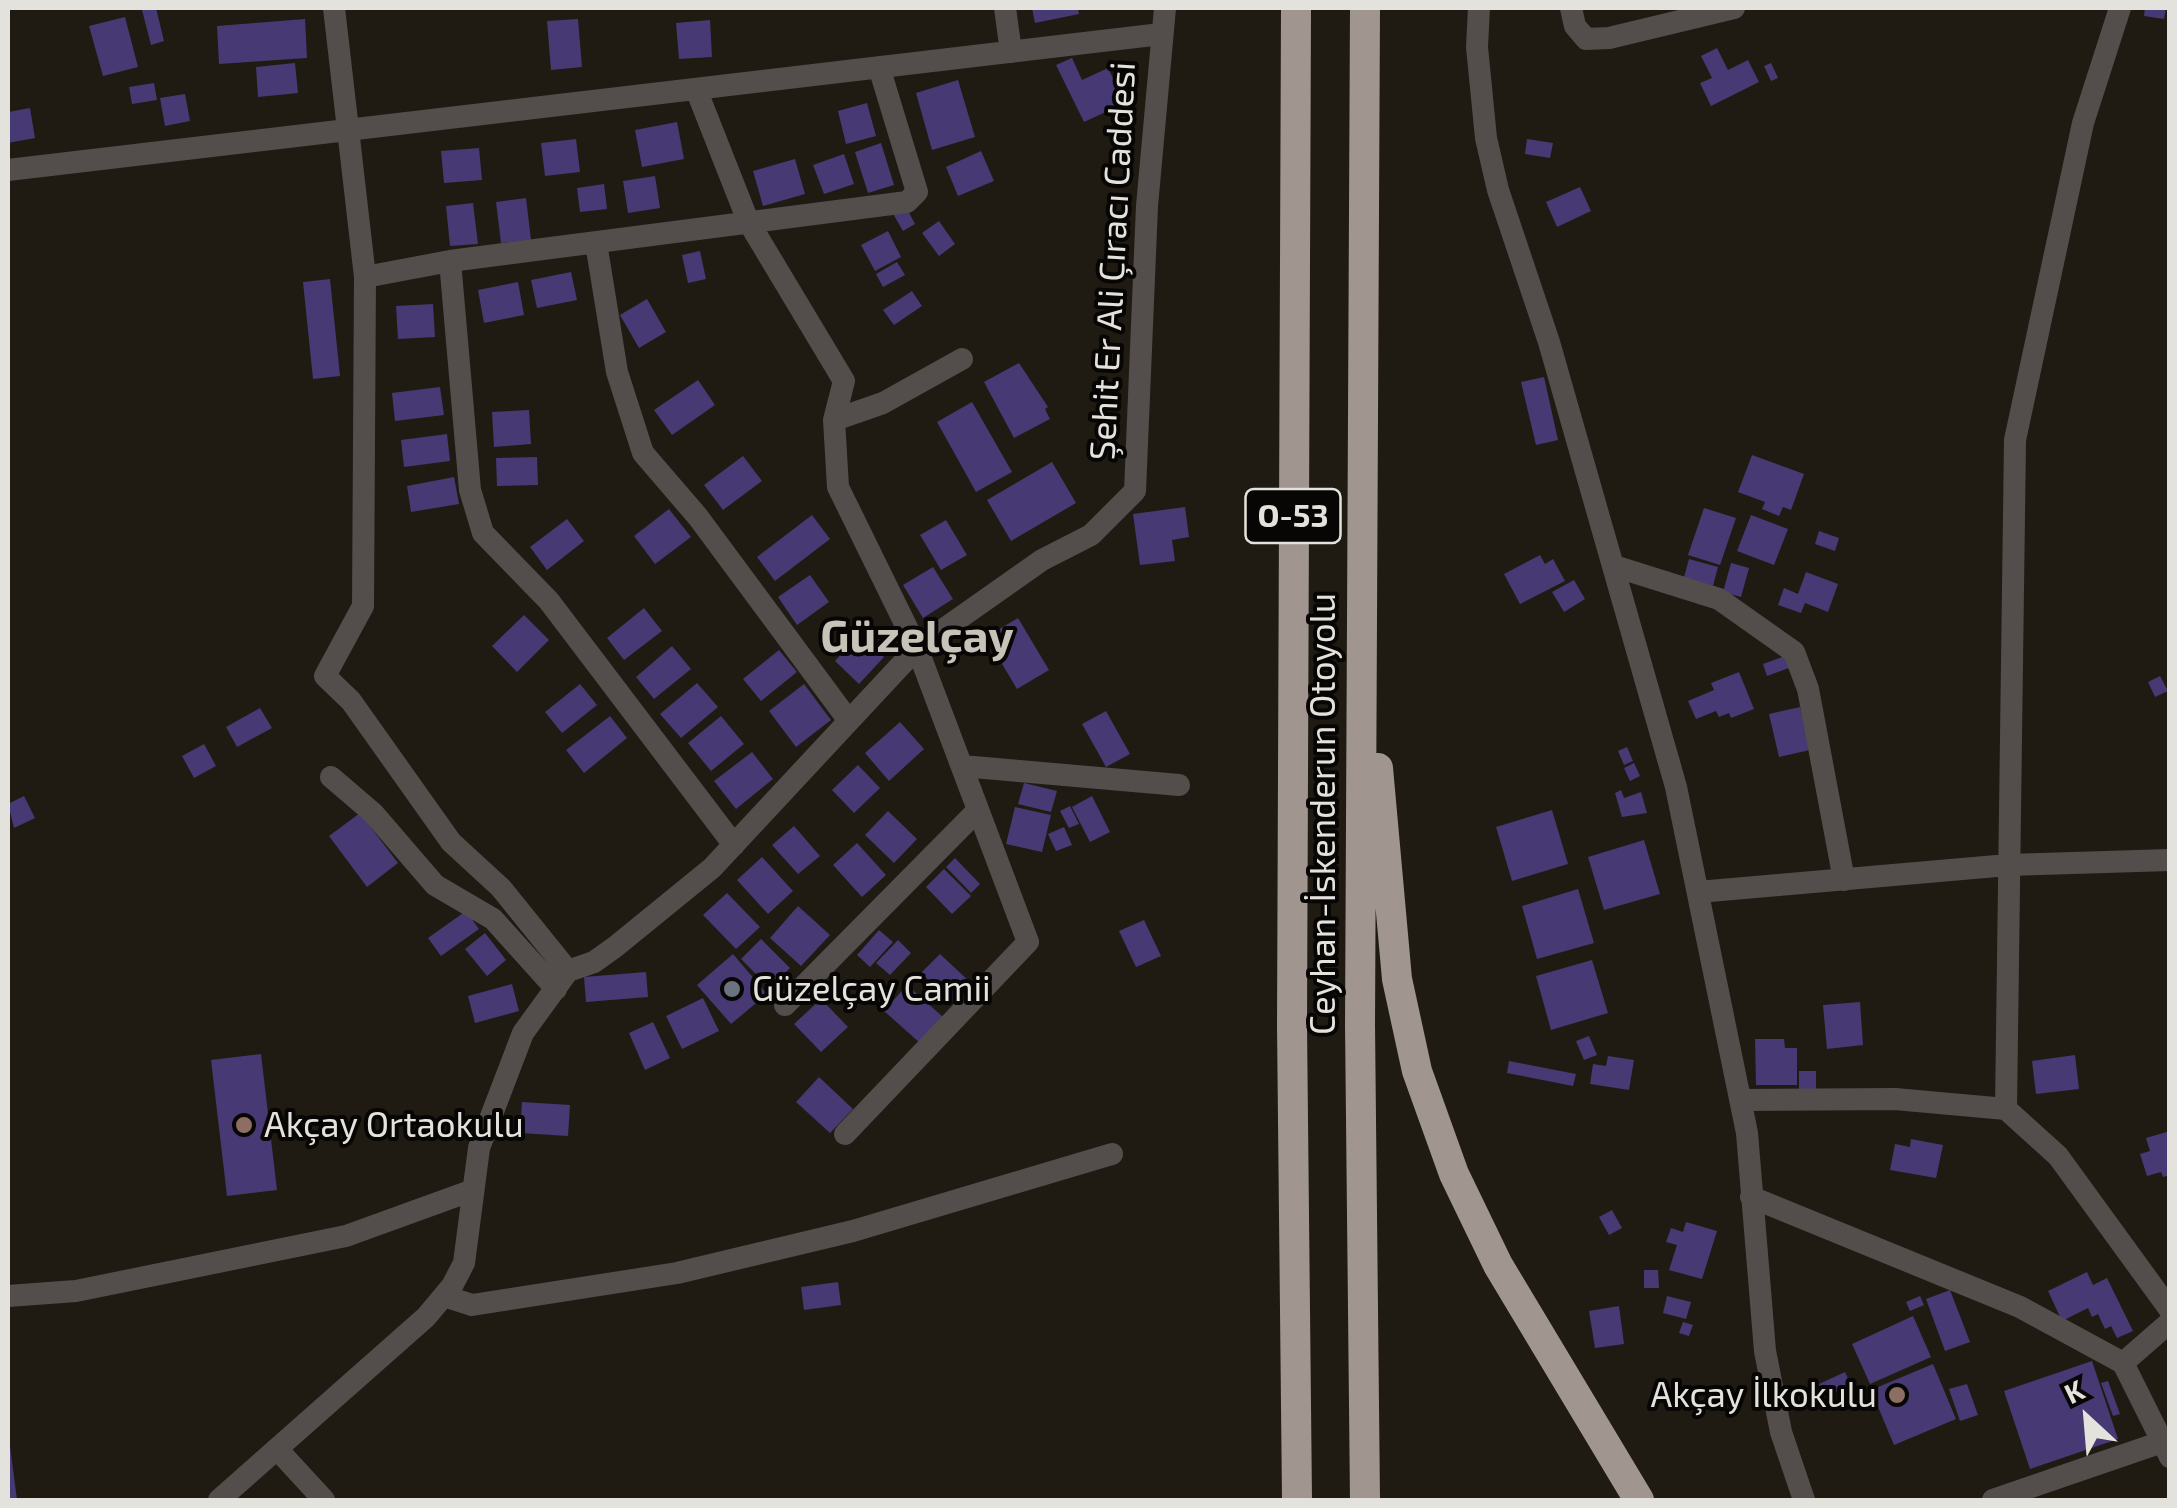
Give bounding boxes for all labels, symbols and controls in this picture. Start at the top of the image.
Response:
street label: Şehit Er Ali Çıracı Caddesi [1082,61,1144,461]
road number: O-53 [1246,489,1340,543]
street label: Ceyhan-İskenderun Otoyolu [1302,593,1344,1035]
district label: Güzelçay [820,610,1014,664]
place label: Güzelçay Camii [752,968,991,1010]
marker: Güzelçay Camii [721,978,743,1000]
place label: Akçay Ortaokulu [264,1104,524,1146]
marker: Akçay Ortaokulu [233,1114,255,1136]
north arrow [2037,1368,2137,1468]
text: K [2058,1372,2089,1410]
place label: Akçay İlkokulu [1650,1374,1877,1416]
marker: Akçay İlkokulu [1886,1384,1908,1406]

